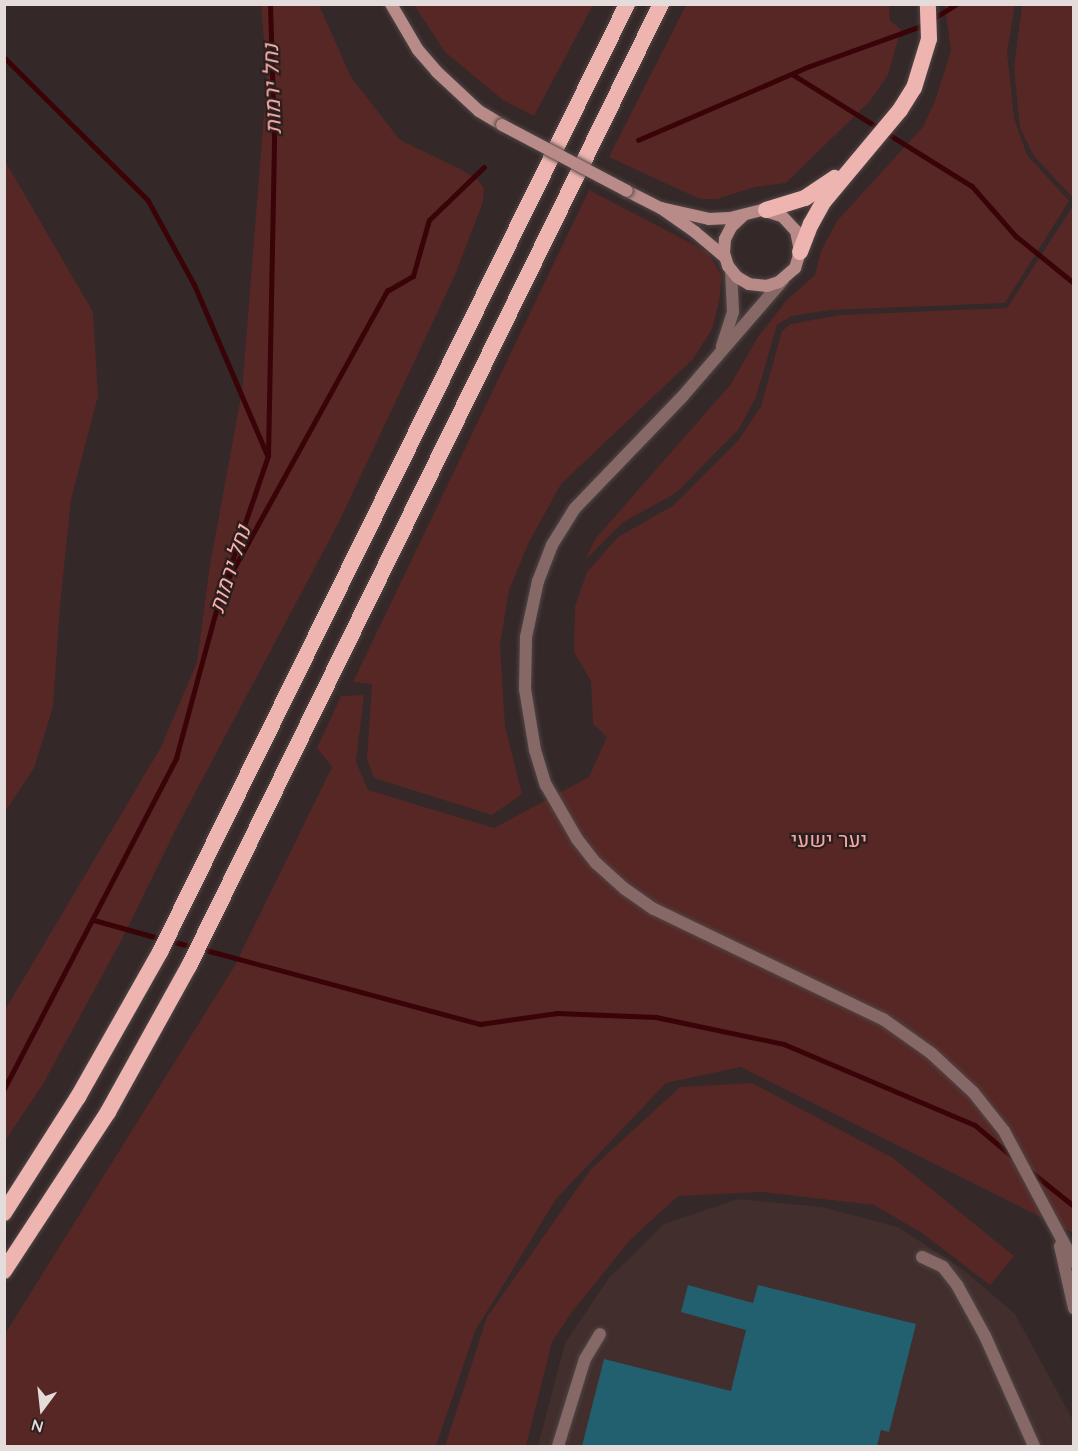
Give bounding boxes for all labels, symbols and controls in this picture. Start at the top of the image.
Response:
water label: נחל ירמות [257,43,287,135]
water label: נחל ירמות [204,522,256,616]
park label: יער ישעי [791,826,867,852]
north arrow [12,1379,72,1439]
text: N [29,1415,46,1438]

